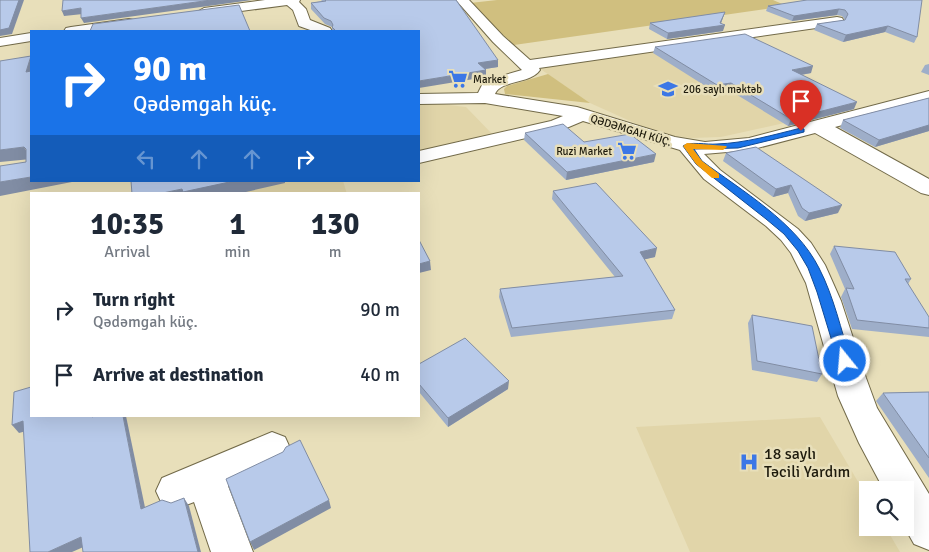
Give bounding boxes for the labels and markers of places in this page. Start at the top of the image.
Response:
supermarket icon: Market [447,68,469,90]
place label: Market [473,73,506,86]
school or university icon: 206 saylı məktəb [657,78,679,100]
pin [780,80,822,131]
place label: 206 saylı məktəb [683,83,762,96]
supermarket icon: Ruzi Market [616,140,638,162]
place label: Ruzi Market [556,145,612,158]
place label: 18 saylı Təcili Yardım [764,444,850,482]
hospital icon: 18 saylı Təcili Yardım [738,451,760,473]

